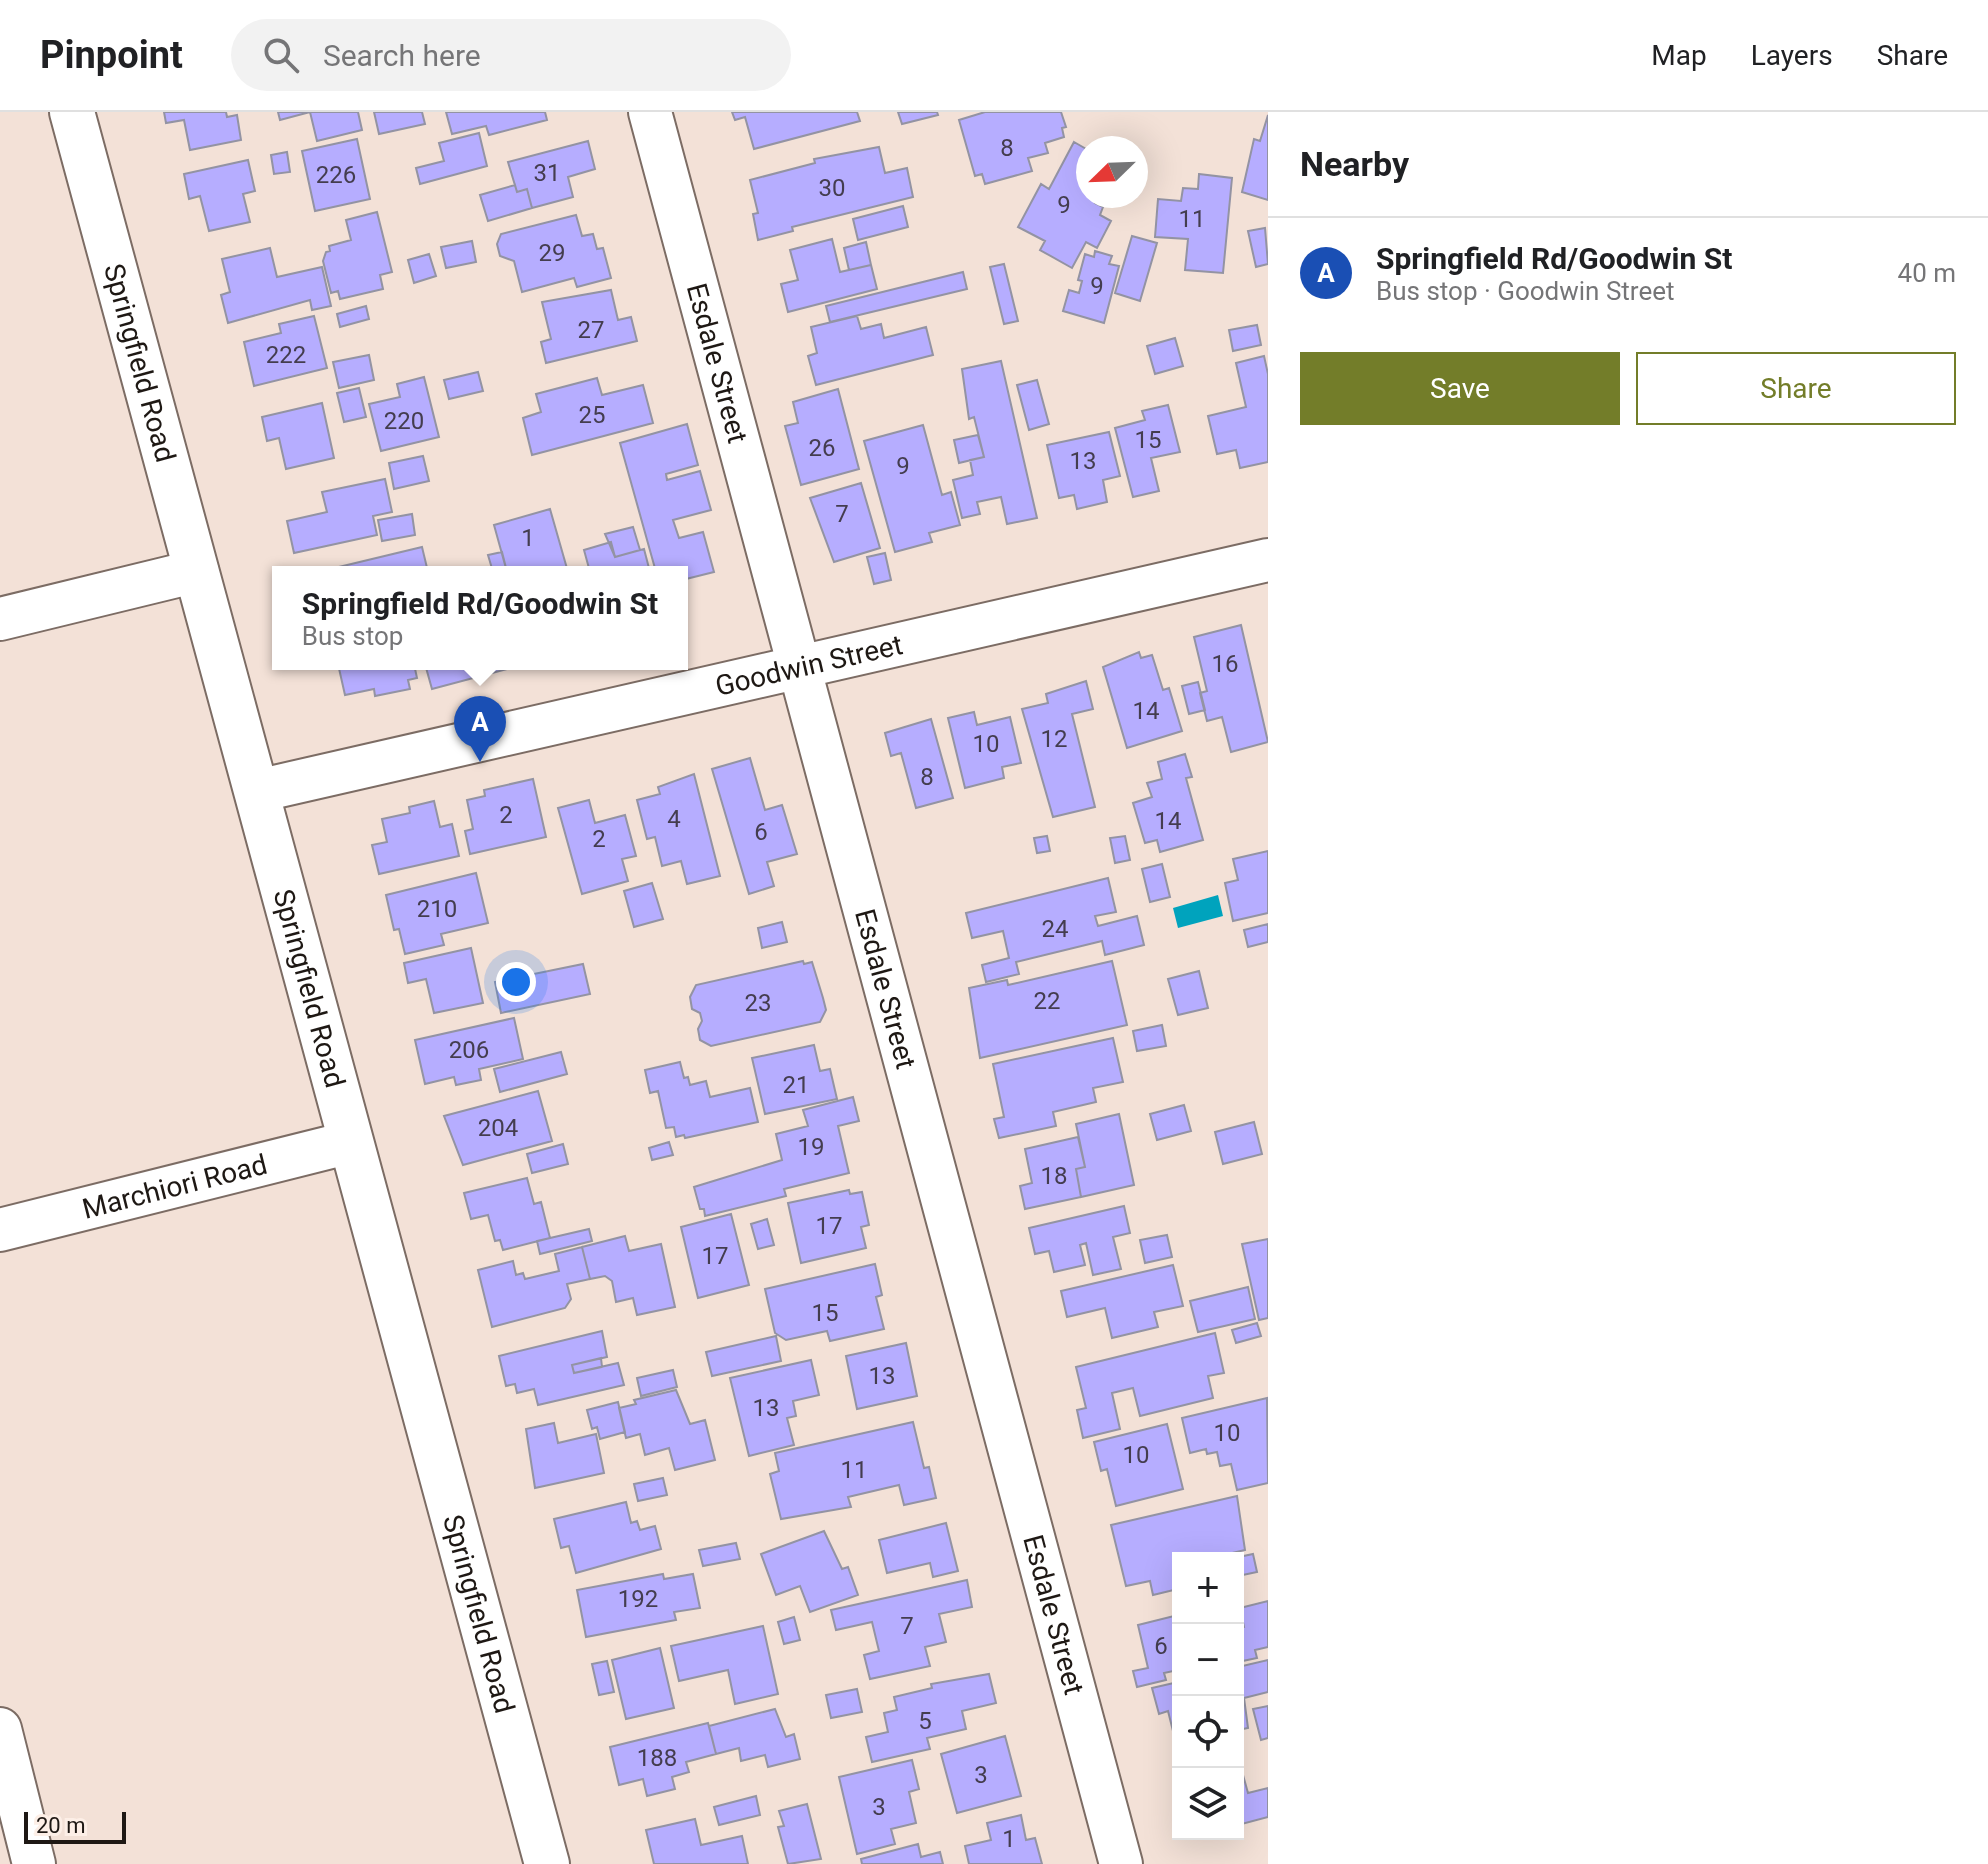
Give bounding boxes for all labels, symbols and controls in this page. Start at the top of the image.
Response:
search box [231,19,791,91]
text: Pinpoint [40,33,183,77]
icon: search [259,33,303,77]
text: Search here [323,38,481,73]
text: Map [1651,39,1707,72]
text: Layers [1751,39,1833,72]
text: Share [1877,39,1948,72]
house number: 8 [1000,134,1014,162]
north arrow [1076,136,1148,208]
text: Nearby [1300,144,1409,184]
house number: 31 [534,159,560,187]
house number: 226 [316,161,356,189]
house number: 30 [819,174,845,202]
house number: 9 [1057,191,1071,219]
house number: 11 [1179,205,1205,233]
house number: 29 [539,239,565,267]
text: Springfield Rd/Goodwin St [1376,241,1732,276]
text: A [1317,258,1335,288]
text: 40 m [1898,258,1956,288]
street label: Springfield Road [97,260,182,466]
house number: 9 [1090,272,1104,300]
text: Bus stop · Goodwin Street [1376,276,1674,306]
street label: Esdale Street [680,280,754,447]
house number: 27 [578,316,604,344]
house number: 222 [266,341,306,369]
button: Save [1300,352,1620,425]
button: Share [1636,352,1956,425]
house number: 25 [579,401,605,429]
house number: 220 [384,407,424,435]
house number: 15 [1135,426,1161,454]
house number: 26 [809,434,835,462]
house number: 13 [1070,447,1096,475]
house number: 9 [896,452,910,480]
house number: 7 [835,500,849,528]
house number: 1 [521,524,535,552]
popup [272,566,688,670]
text: Springfield Rd/Goodwin St [302,586,658,621]
text: Bus stop [302,621,403,651]
street label: Goodwin Street [712,628,906,703]
house number: 16 [1212,650,1238,678]
pin: A [454,696,506,762]
house number: 14 [1133,697,1159,725]
house number: 12 [1041,725,1067,753]
house number: 10 [973,730,999,758]
house number: 8 [920,763,934,791]
house number: 2 [499,801,513,829]
house number: 4 [667,805,681,833]
house number: 14 [1155,807,1181,835]
house number: 6 [754,818,768,846]
house number: 2 [592,825,606,853]
street label: Springfield Road [266,886,352,1091]
house number: 210 [417,895,457,923]
street label: Esdale Street [848,906,922,1072]
house number: 24 [1042,915,1068,943]
your location [496,962,536,1002]
house number: 22 [1034,987,1060,1015]
house number: 23 [745,989,771,1017]
house number: 206 [449,1036,489,1064]
house number: 21 [783,1071,809,1099]
house number: 204 [478,1114,518,1142]
house number: 19 [798,1133,824,1161]
street label: Marchiori Road [79,1148,271,1226]
house number: 18 [1041,1162,1067,1190]
house number: 17 [816,1212,842,1240]
house number: 17 [702,1242,728,1270]
house number: 15 [812,1299,838,1327]
house number: 13 [869,1362,895,1390]
house number: 13 [753,1394,779,1422]
house number: 10 [1214,1419,1240,1447]
house number: 10 [1123,1441,1149,1469]
house number: 11 [841,1456,867,1484]
street label: Springfield Road [436,1511,521,1717]
street label: Esdale Street [1016,1531,1091,1698]
map controls [1172,1552,1244,1840]
button: + [1172,1552,1244,1624]
house number: 192 [618,1585,658,1613]
house number: 7 [900,1612,914,1640]
button: − [1172,1624,1244,1696]
house number: 6 [1154,1632,1168,1660]
button: locate [1172,1696,1244,1768]
house number: 5 [918,1707,932,1735]
house number: 188 [637,1744,677,1772]
house number: 3 [974,1761,988,1789]
button: layers [1172,1768,1244,1840]
house number: 3 [872,1793,886,1821]
scale bar [24,1808,126,1844]
text: 20 m [36,1813,85,1838]
house number: 1 [1002,1825,1016,1853]

